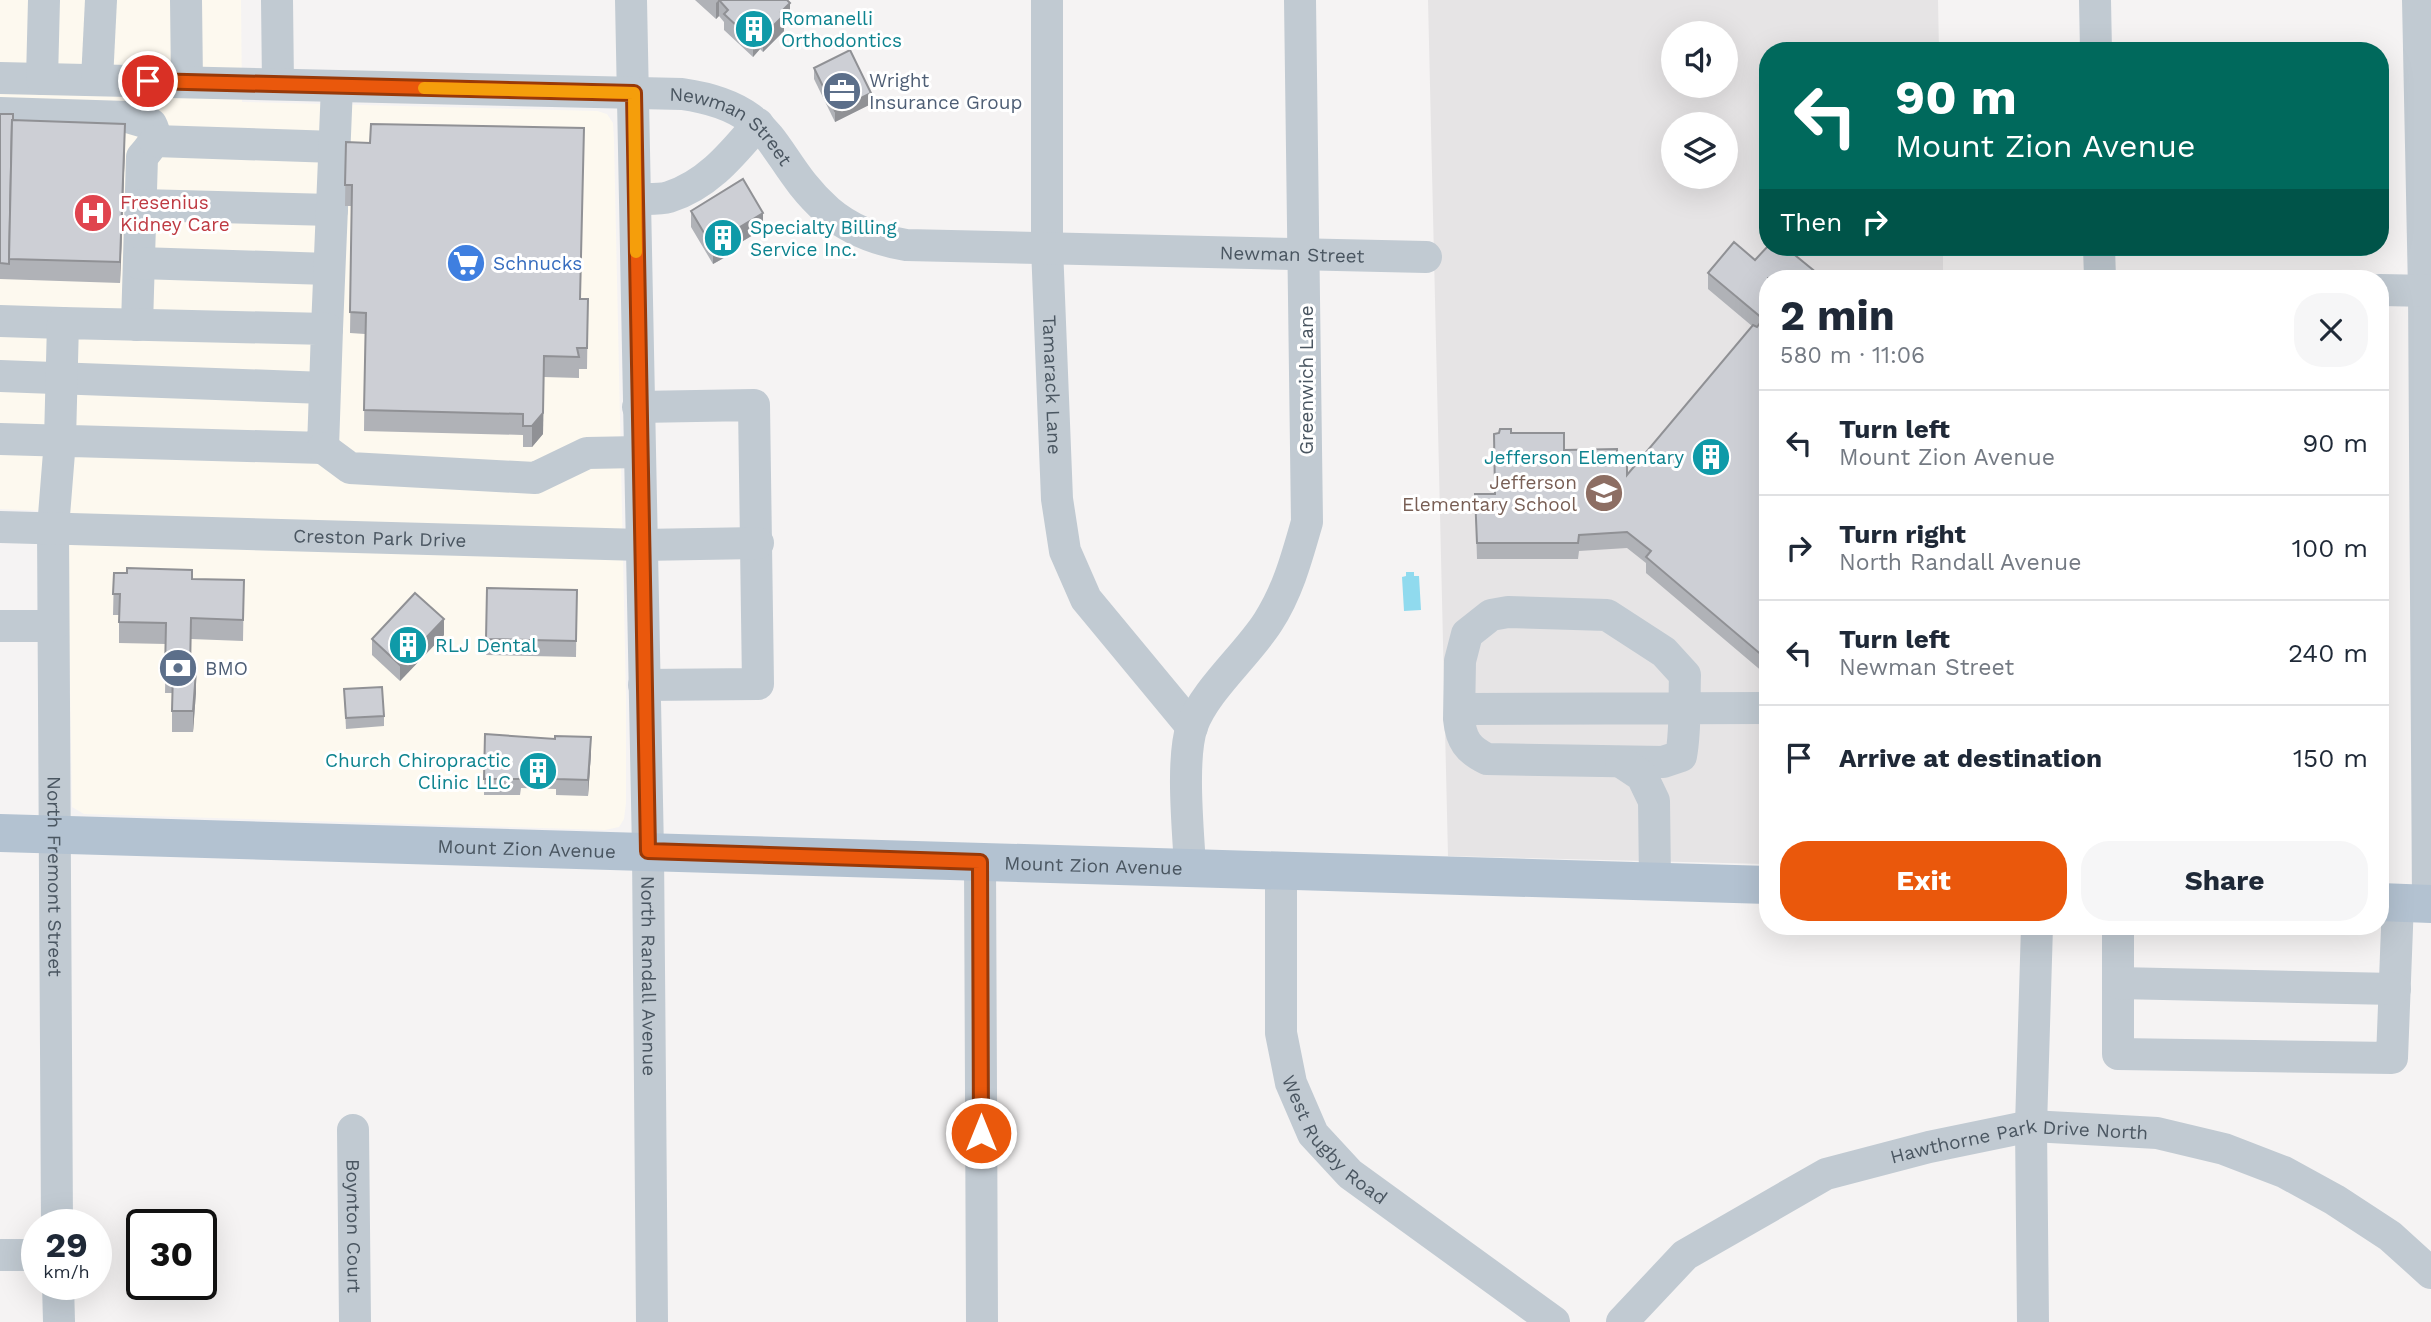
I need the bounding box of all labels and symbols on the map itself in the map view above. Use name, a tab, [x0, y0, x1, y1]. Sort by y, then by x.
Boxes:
place label: Romanelli Orthodontics	[781, 7, 902, 52]
building icon: Romanelli Orthodontics	[733, 8, 775, 50]
pin	[118, 51, 178, 111]
place label: Wright Insurance Group	[869, 69, 1022, 114]
office icon: Wright Insurance Group	[821, 70, 863, 112]
street label: Newman Street	[669, 83, 797, 170]
place label: Fresenius Kidney Care	[120, 191, 230, 236]
hospital icon: Fresenius Kidney Care	[72, 192, 114, 234]
place label: Specialty Billing Service Inc.	[750, 216, 898, 261]
building icon: Specialty Billing Service Inc.	[702, 217, 744, 259]
street label: Newman Street	[1219, 241, 1365, 268]
supermarket icon: Schnucks	[445, 242, 487, 284]
place label: Schnucks	[493, 252, 582, 275]
street label: Greenwich Lane	[1295, 305, 1318, 455]
street label: Tamarack Lane	[1038, 315, 1066, 455]
building icon: Jefferson Elementary	[1690, 436, 1732, 478]
place label: Jefferson Elementary	[1484, 446, 1684, 469]
place label: Jefferson Elementary School	[1402, 471, 1577, 516]
school or university icon: Jefferson Elementary School	[1583, 472, 1625, 514]
street label: Creston Park Drive	[293, 524, 467, 552]
building icon: RLJ Dental	[387, 624, 429, 666]
place label: RLJ Dental	[435, 634, 537, 657]
bank icon: BMO	[157, 647, 199, 689]
place label: BMO	[205, 657, 248, 680]
place label: Church Chiropractic Clinic LLC	[325, 749, 511, 794]
building icon: Church Chiropractic Clinic LLC	[517, 750, 559, 792]
street label: North Fremont Street	[42, 776, 67, 977]
street label: Mount Zion Avenue	[437, 835, 616, 863]
street label: Mount Zion Avenue	[1004, 852, 1183, 880]
street label: North Randall Avenue	[636, 876, 661, 1076]
street label: West Rugby Road	[1277, 1072, 1392, 1209]
position arrow	[944, 1096, 1018, 1170]
street label: Hawthorne Park Drive North	[1888, 1114, 2149, 1169]
street label: Boynton Court	[341, 1159, 366, 1293]
speed limit sign: 30	[126, 1209, 217, 1300]

